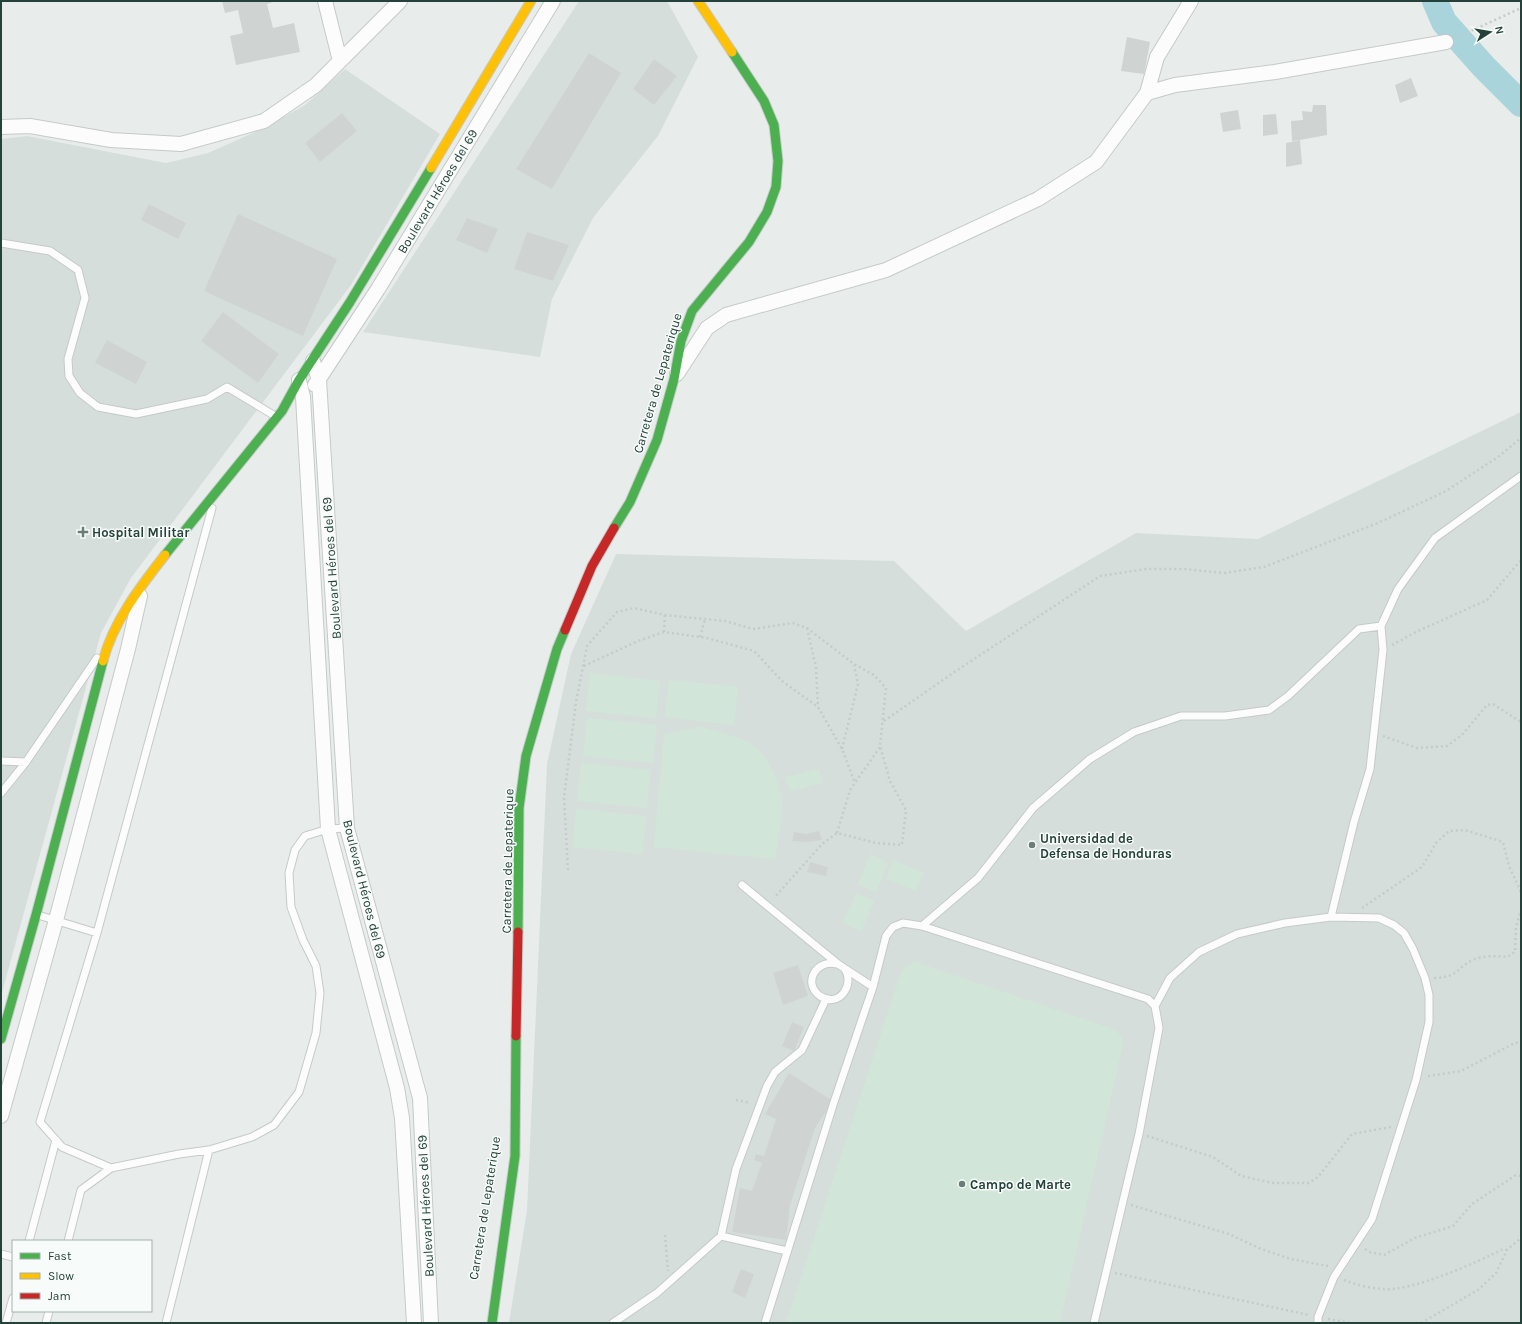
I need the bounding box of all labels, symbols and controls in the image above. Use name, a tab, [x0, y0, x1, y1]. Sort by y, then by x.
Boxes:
north arrow	[1470, 12, 1510, 52]
text: N	[1492, 25, 1506, 35]
street label: Boulevard Héroes del 69	[394, 126, 481, 256]
street label: Carretera de Lepaterique	[630, 311, 686, 455]
street label: Boulevard Héroes del 69	[319, 496, 344, 640]
place label: Hospital Militar	[92, 525, 190, 540]
marker: Hospital Militar	[77, 526, 89, 538]
street label: Carretera de Lepaterique	[499, 788, 517, 934]
street label: Boulevard Héroes del 69	[340, 818, 389, 960]
place label: Universidad de Defensa de Honduras	[1040, 831, 1172, 861]
marker: Universidad de Defensa de Honduras	[1027, 840, 1037, 850]
street label: Boulevard Héroes del 69	[414, 1134, 437, 1277]
street label: Carretera de Lepaterique	[466, 1135, 504, 1281]
place label: Campo de Marte	[970, 1177, 1071, 1192]
marker: Campo de Marte	[957, 1179, 967, 1189]
legend	[12, 1240, 152, 1312]
text: Fast	[48, 1249, 72, 1263]
text: Slow	[48, 1269, 74, 1283]
text: Jam	[48, 1289, 71, 1303]

